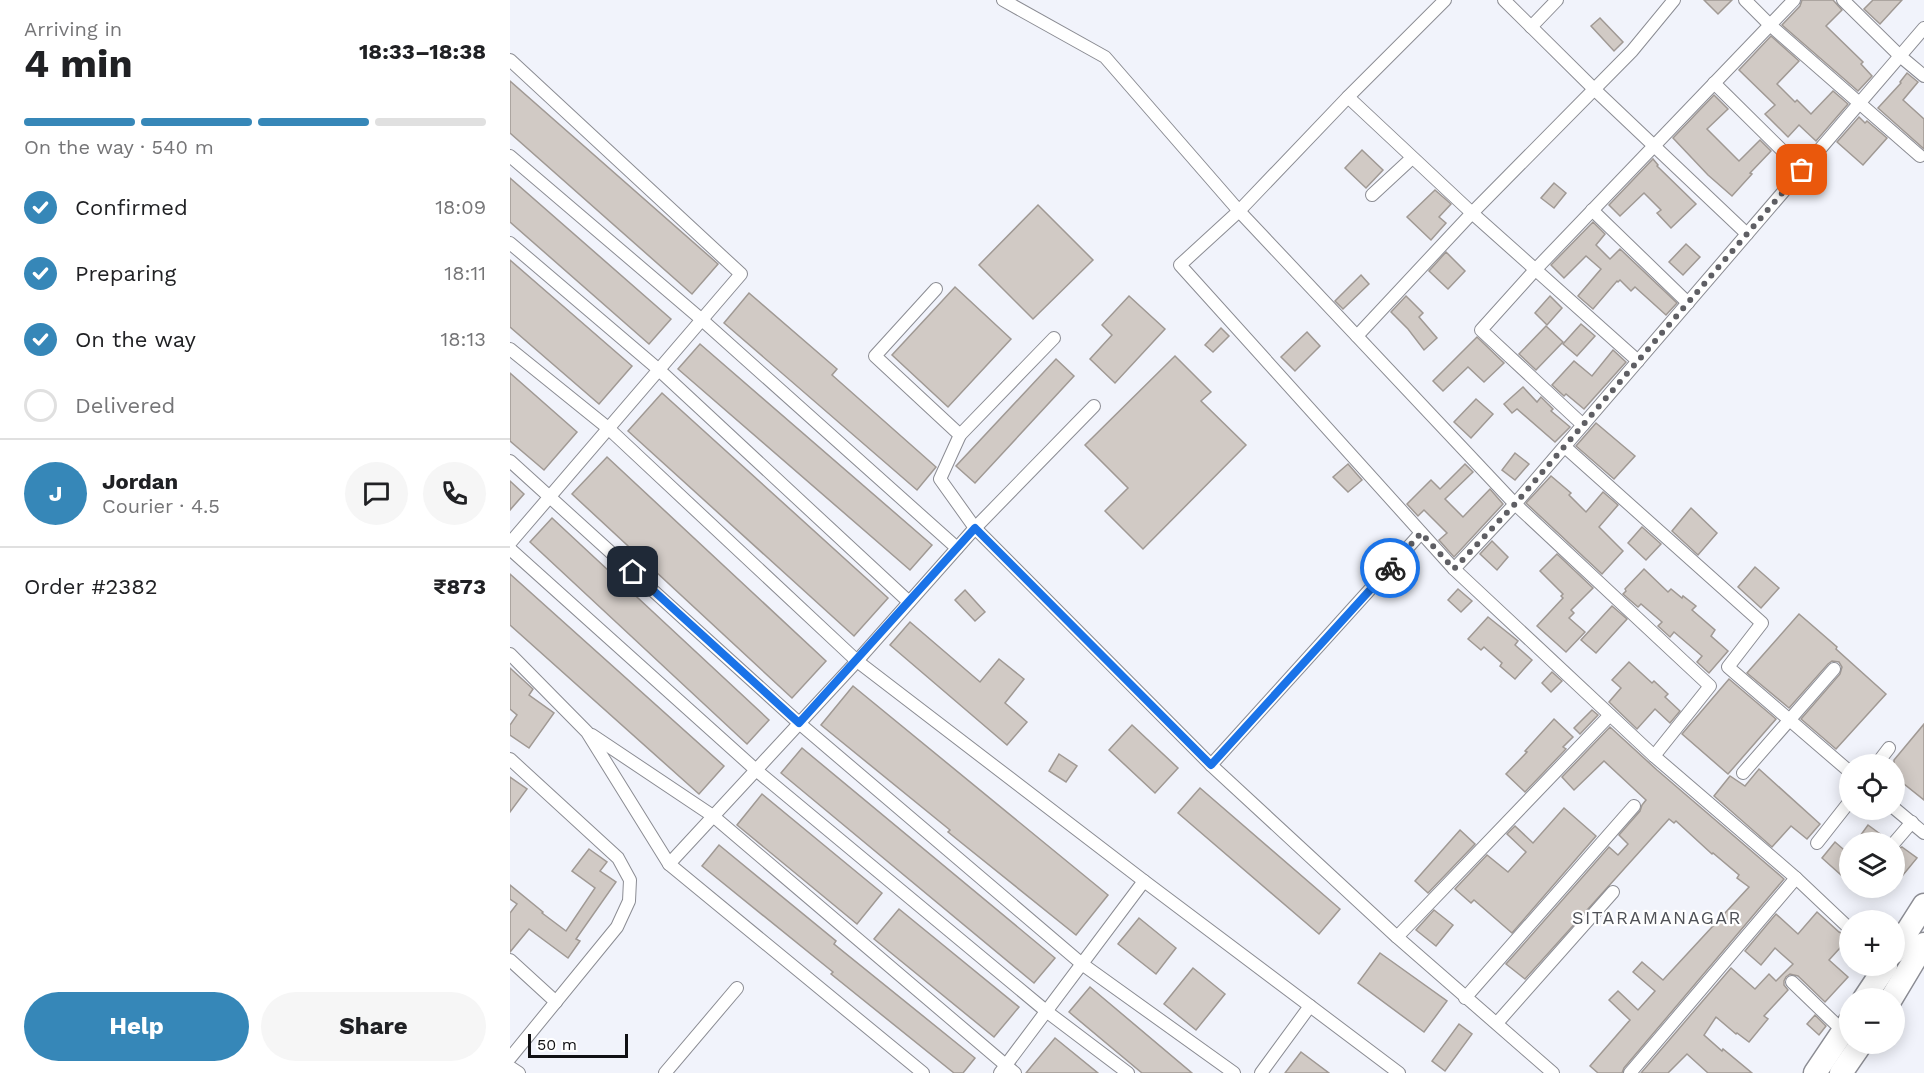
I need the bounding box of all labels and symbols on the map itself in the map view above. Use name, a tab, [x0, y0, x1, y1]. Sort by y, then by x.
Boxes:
pin	[1776, 144, 1827, 195]
courier	[1360, 538, 1420, 598]
pin	[607, 546, 658, 597]
district label: SITARAMANAGAR	[1572, 907, 1742, 928]
scale bar	[528, 1031, 628, 1058]

